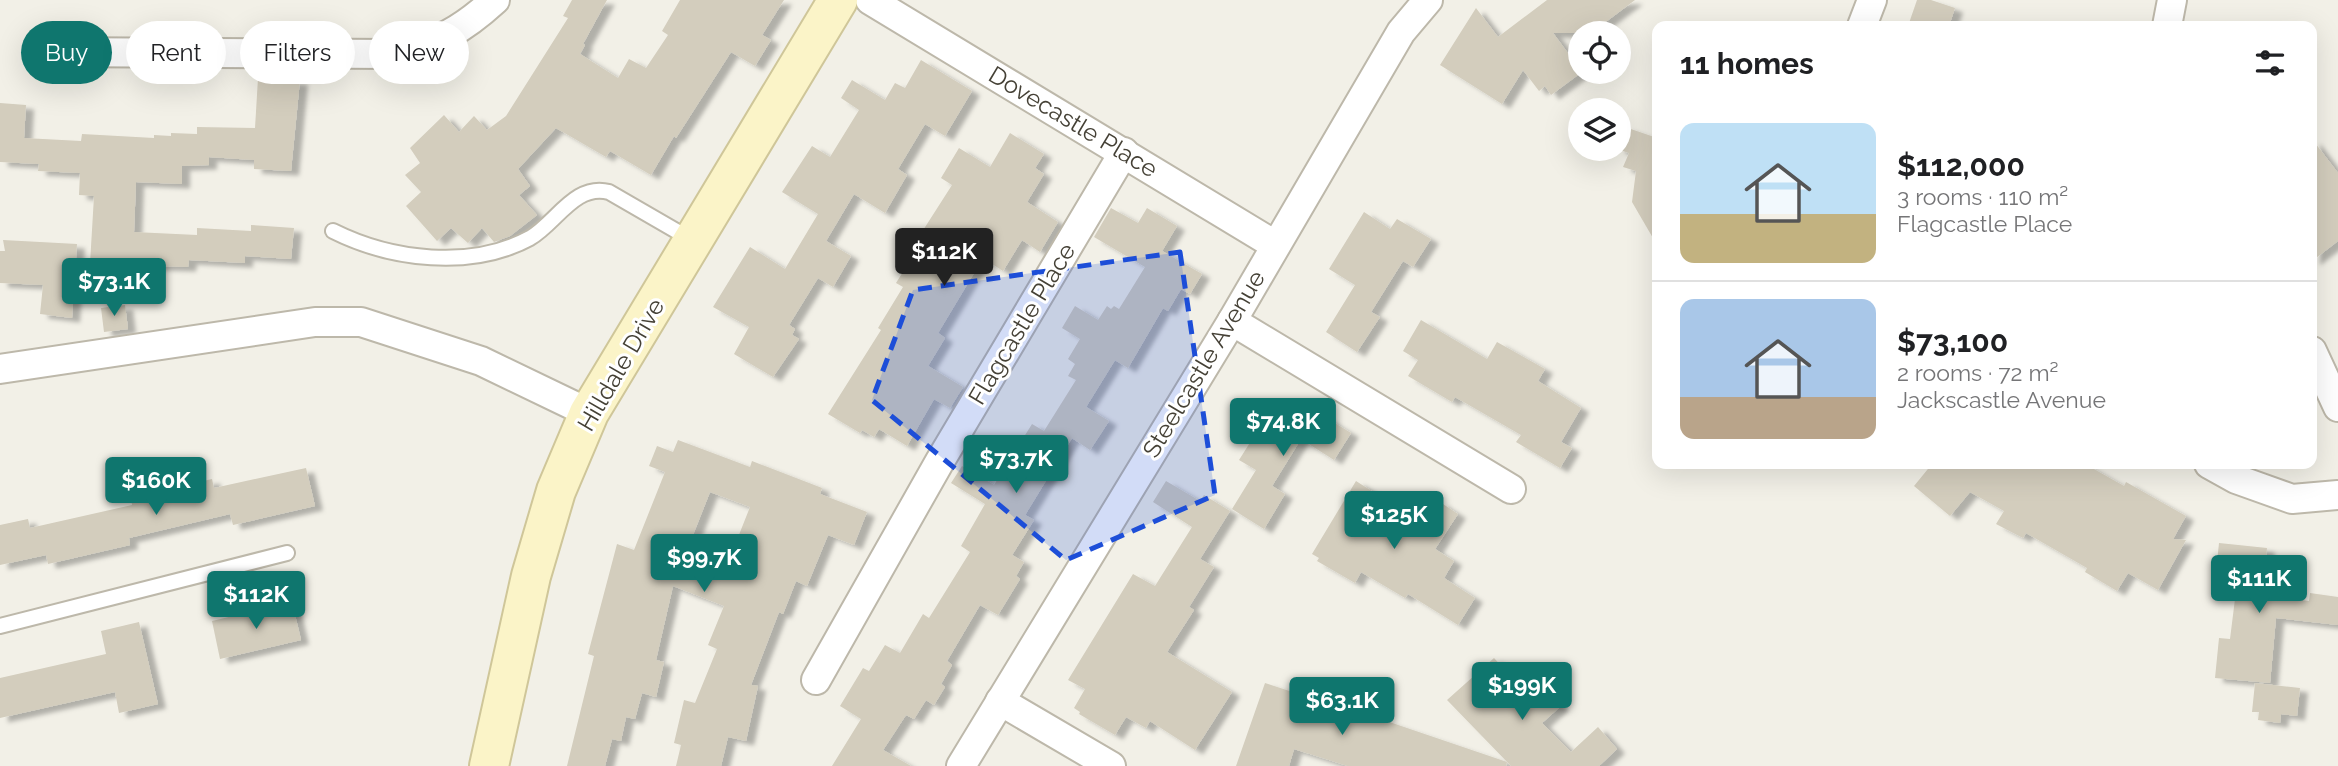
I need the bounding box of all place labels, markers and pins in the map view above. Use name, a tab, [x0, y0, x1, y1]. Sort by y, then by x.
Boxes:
pin: $112K	[895, 229, 993, 288]
pin: $73.1K	[57, 258, 171, 318]
pin: $74.8K	[1226, 398, 1340, 458]
pin: $73.7K	[959, 435, 1073, 495]
pin: $160K	[107, 458, 205, 517]
pin: $125K	[1345, 491, 1443, 551]
pin: $99.7K	[647, 534, 761, 594]
pin: $111K	[2210, 556, 2308, 615]
pin: $112K	[207, 572, 305, 631]
pin: $199K	[1473, 662, 1571, 722]
pin: $63.1K	[1285, 678, 1399, 737]

